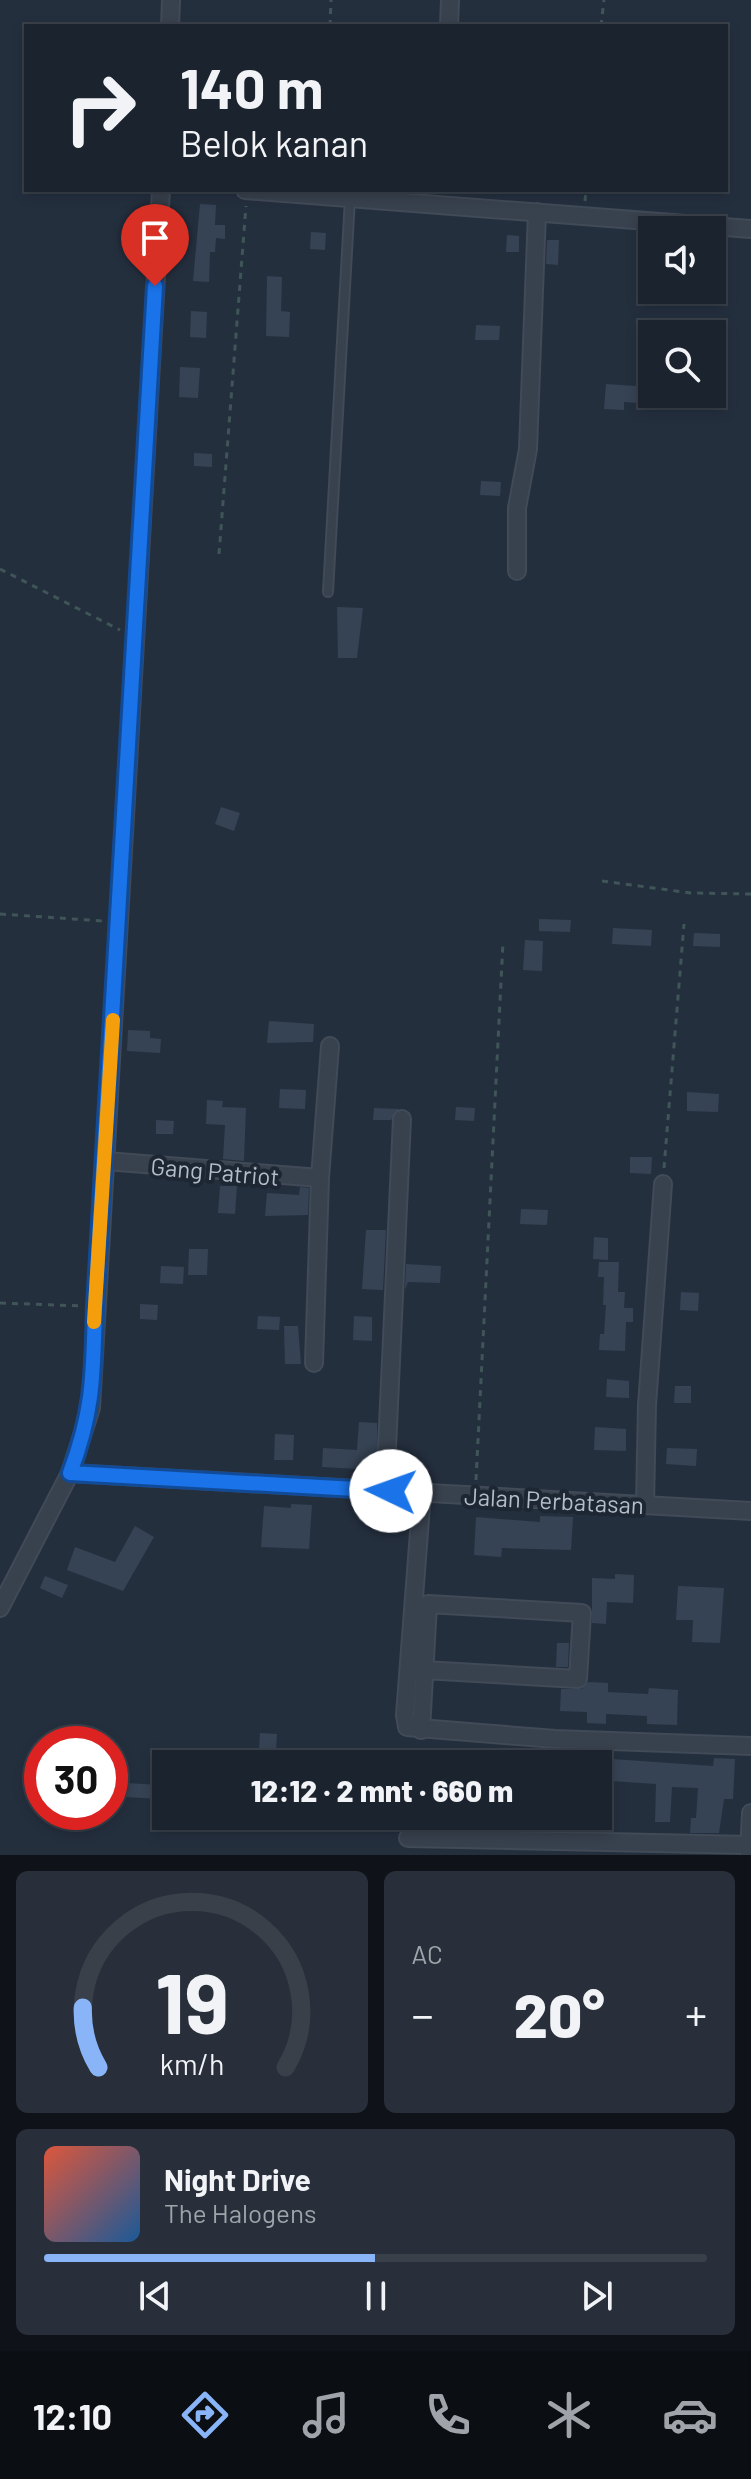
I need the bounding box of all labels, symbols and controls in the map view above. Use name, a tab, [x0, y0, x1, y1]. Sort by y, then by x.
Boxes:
text: 140 m	[180, 53, 324, 120]
icon: right	[48, 56, 152, 160]
text: Belok kanan	[180, 121, 368, 164]
pin	[121, 204, 189, 286]
icon: arrive	[133, 216, 177, 260]
map controls	[638, 216, 726, 408]
button: sound	[638, 216, 726, 304]
button: search	[638, 320, 726, 408]
street label: Gang Patriot	[150, 1151, 280, 1191]
position arrow	[349, 1449, 433, 1533]
street label: Jalan Perbatasan	[463, 1481, 645, 1519]
speed limit sign: 30	[24, 1726, 128, 1830]
text: 12:12 · 2 mnt · 660 m	[251, 1772, 513, 1808]
text: AC	[412, 1938, 443, 1969]
text: 19	[155, 1951, 229, 2051]
text: 20°	[514, 1978, 605, 2050]
text: −	[412, 1987, 434, 2040]
text: +	[685, 1987, 707, 2040]
text: km/h	[159, 2046, 224, 2081]
text: Night Drive	[164, 2161, 311, 2197]
text: The Halogens	[164, 2197, 316, 2228]
icon: previous	[133, 2274, 177, 2318]
icon: pause	[354, 2274, 398, 2318]
icon: next	[575, 2274, 619, 2318]
icon: directions	[177, 2387, 233, 2443]
icon: music	[298, 2387, 354, 2443]
icon: phone	[420, 2387, 476, 2443]
icon: climate	[541, 2387, 597, 2443]
icon: car	[662, 2387, 718, 2443]
text: 12:10	[33, 2394, 112, 2437]

